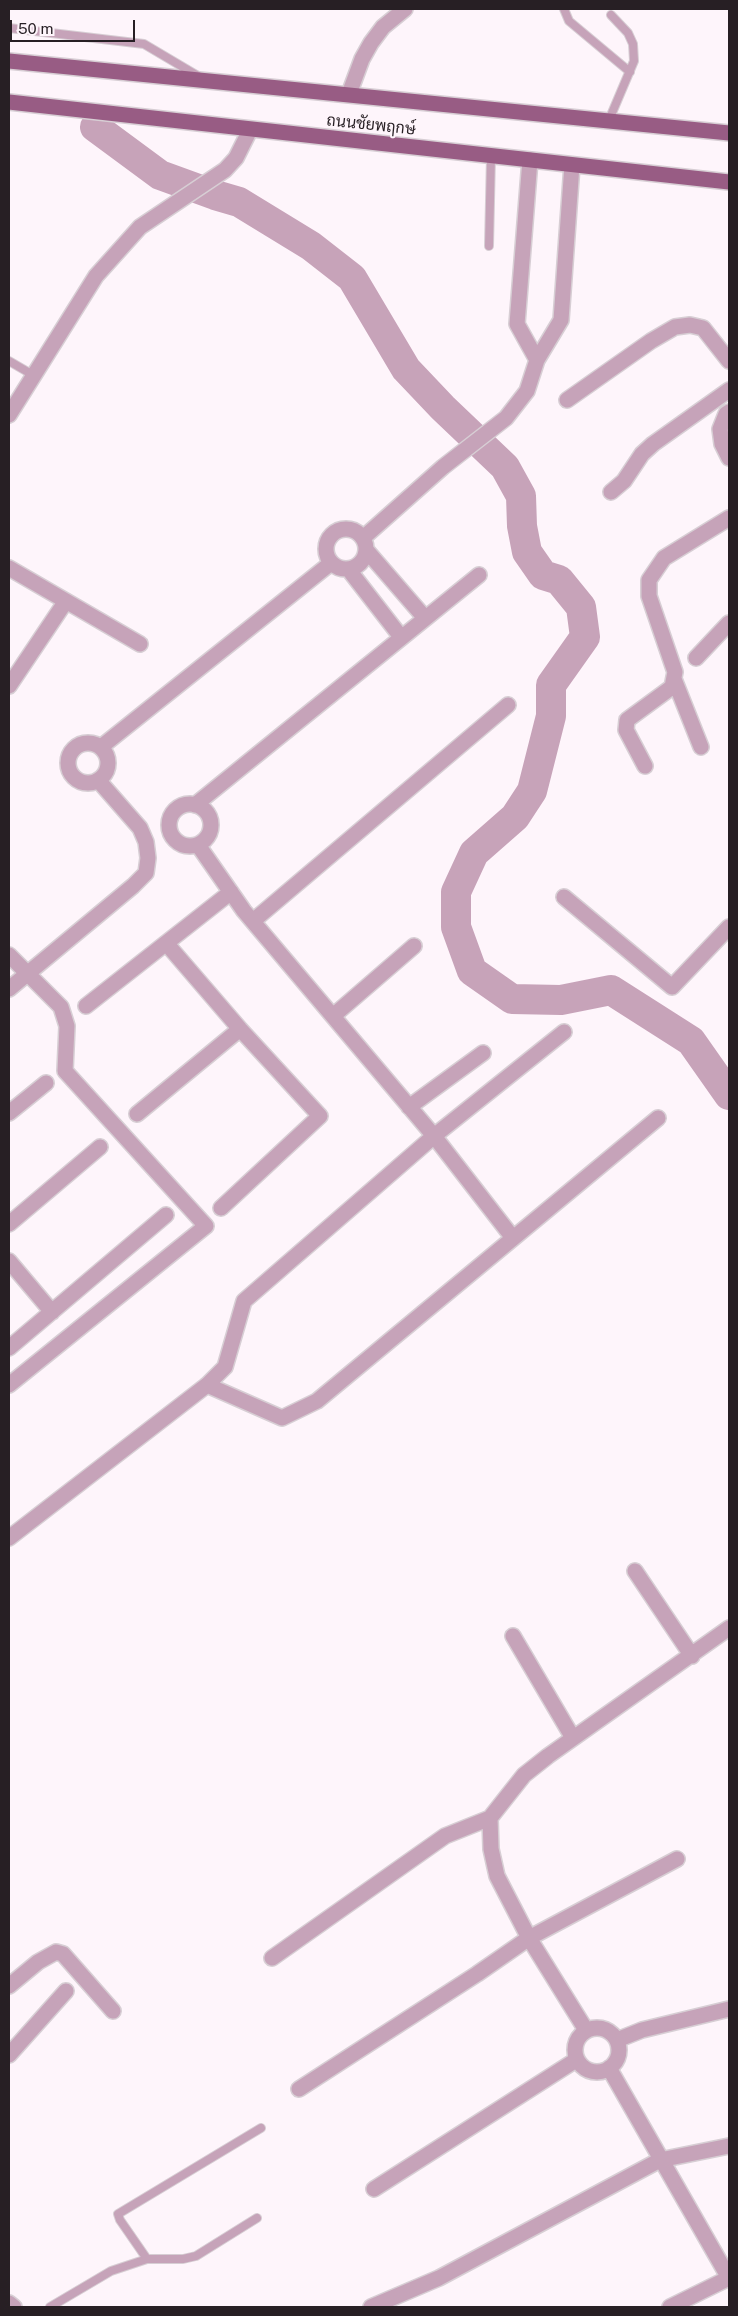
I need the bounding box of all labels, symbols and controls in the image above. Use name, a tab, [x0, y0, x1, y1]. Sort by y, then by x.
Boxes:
scale bar	[12, 10, 138, 42]
text: 50 m	[18, 20, 53, 37]
street label: ถนนชัยพฤกษ์	[326, 111, 416, 139]

